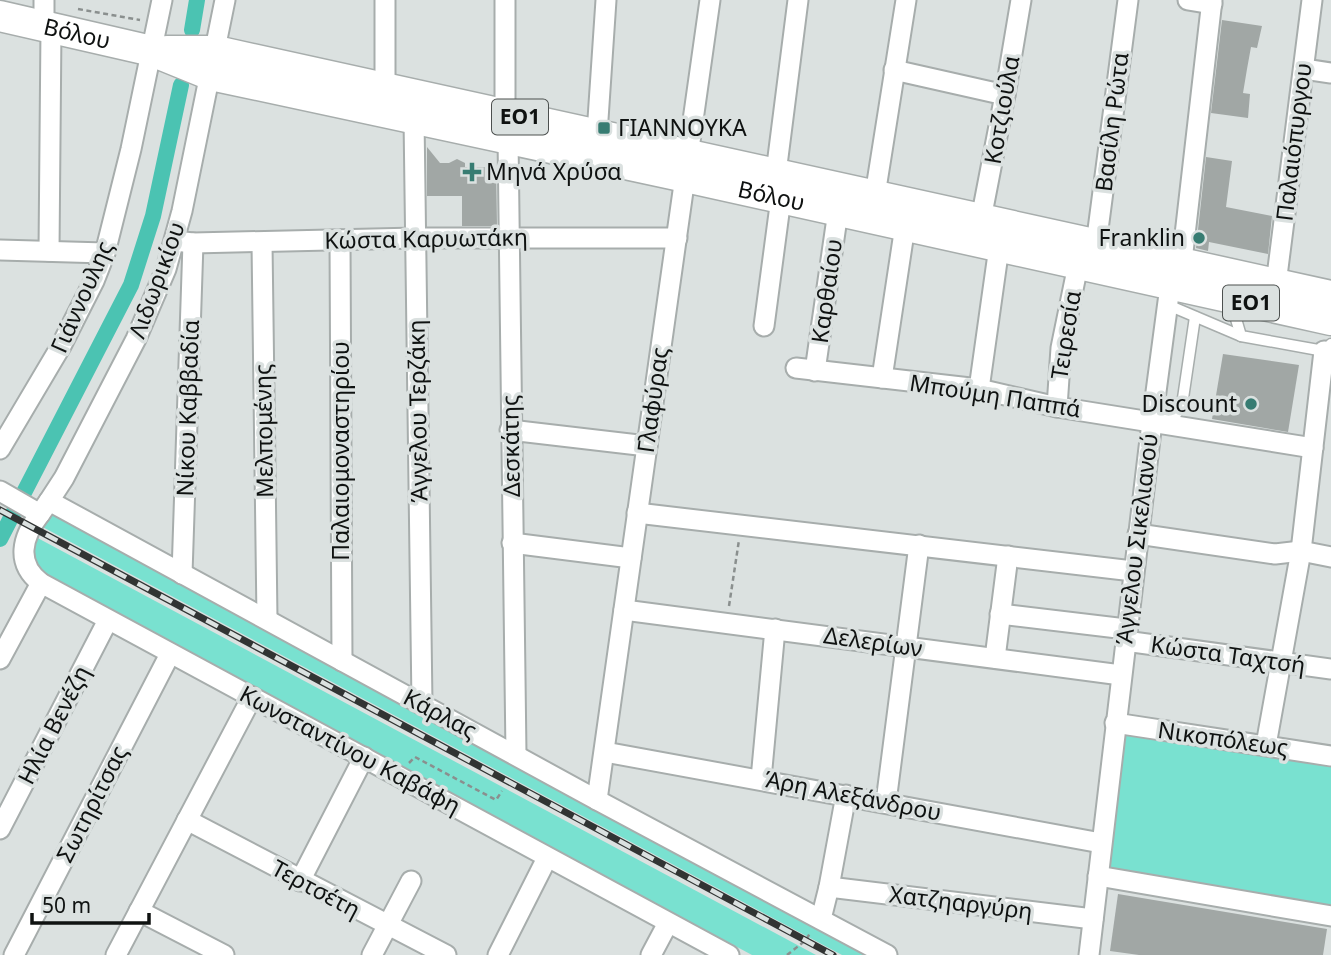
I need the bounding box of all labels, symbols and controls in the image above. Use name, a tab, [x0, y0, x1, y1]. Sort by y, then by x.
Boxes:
street label: Βόλου	[41, 10, 114, 56]
street label: Βασίλη Ρώτα	[1087, 50, 1135, 193]
street label: Κοτζιούλα	[976, 53, 1026, 167]
street label: Παλαιόπυργου	[1267, 61, 1319, 223]
road number: ΕΟ1	[492, 100, 548, 134]
place label: ΓΙΑΝΝΟΥΚΑ	[618, 111, 747, 143]
marker: ΓΙΑΝΝΟΥΚΑ	[596, 120, 612, 136]
place label: Μηνά Χρύσα	[486, 155, 622, 187]
marker: Μηνά Χρύσα	[464, 164, 480, 180]
street label: Βόλου	[735, 172, 808, 218]
street label: Λιδωρικίου	[120, 217, 192, 342]
street label: Κώστα Καρυωτάκη	[324, 220, 528, 256]
place label: Franklin	[1099, 221, 1185, 253]
marker: Franklin	[1191, 230, 1207, 246]
street label: Γιάννουλης	[42, 236, 120, 358]
street label: Καρθαίου	[803, 237, 849, 345]
road number: ΕΟ1	[1223, 286, 1279, 320]
street label: Τειρεσία	[1042, 288, 1088, 382]
street label: Νίκου Καββαδία	[168, 319, 206, 497]
street label: Άγγελου Τερζάκη	[399, 319, 435, 503]
street label: Παλαιομοναστηρίου	[324, 341, 356, 561]
street label: Γλαφύρας	[629, 345, 675, 455]
street label: Μελπομένης	[246, 364, 280, 498]
street label: Μπούμη Παππά	[907, 366, 1083, 424]
place label: Discount	[1142, 387, 1237, 419]
street label: Δεσκάτης	[493, 395, 527, 497]
marker: Discount	[1243, 396, 1259, 412]
street label: Άγγελου Σικελιανού	[1107, 431, 1165, 646]
street label: Δελερίων	[822, 618, 925, 664]
street label: Κώστα Ταχτσή	[1149, 627, 1307, 681]
street label: Ηλία Βενέζη	[9, 660, 97, 789]
street label: Κωνσταντίνου Καβάφη	[234, 677, 467, 821]
street label: Κάρλας	[398, 680, 483, 746]
street label: Νικοπόλεως	[1156, 713, 1290, 763]
street label: Σωτηρίτσας	[48, 740, 134, 868]
street label: Άρη Αλεξάνδρου	[762, 762, 944, 828]
street label: Τερτσέτη	[267, 851, 366, 925]
street label: Χατζηαργύρη	[888, 877, 1035, 927]
scale bar	[32, 881, 149, 925]
text: 50 m	[42, 891, 91, 919]

